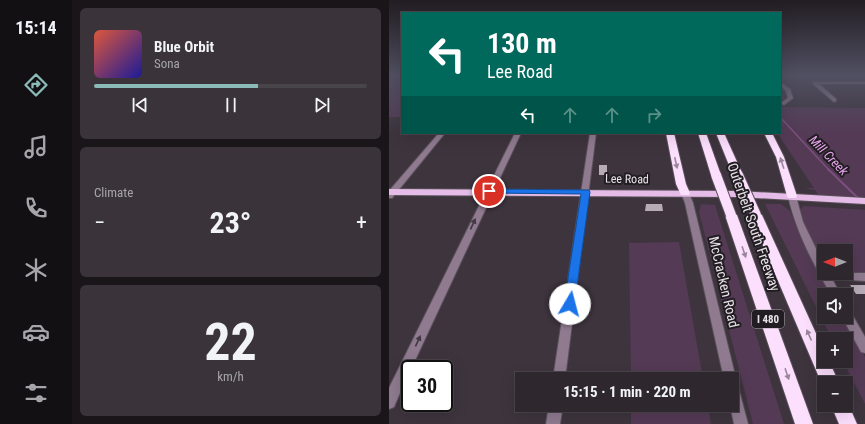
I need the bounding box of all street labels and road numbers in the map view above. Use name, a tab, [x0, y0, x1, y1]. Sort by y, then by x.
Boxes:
street label: Outerbelt South Freeway	[725, 161, 784, 293]
street label: Lee Road	[605, 172, 649, 186]
street label: McCracken Road	[706, 235, 742, 329]
road number: I 480	[752, 310, 784, 328]

